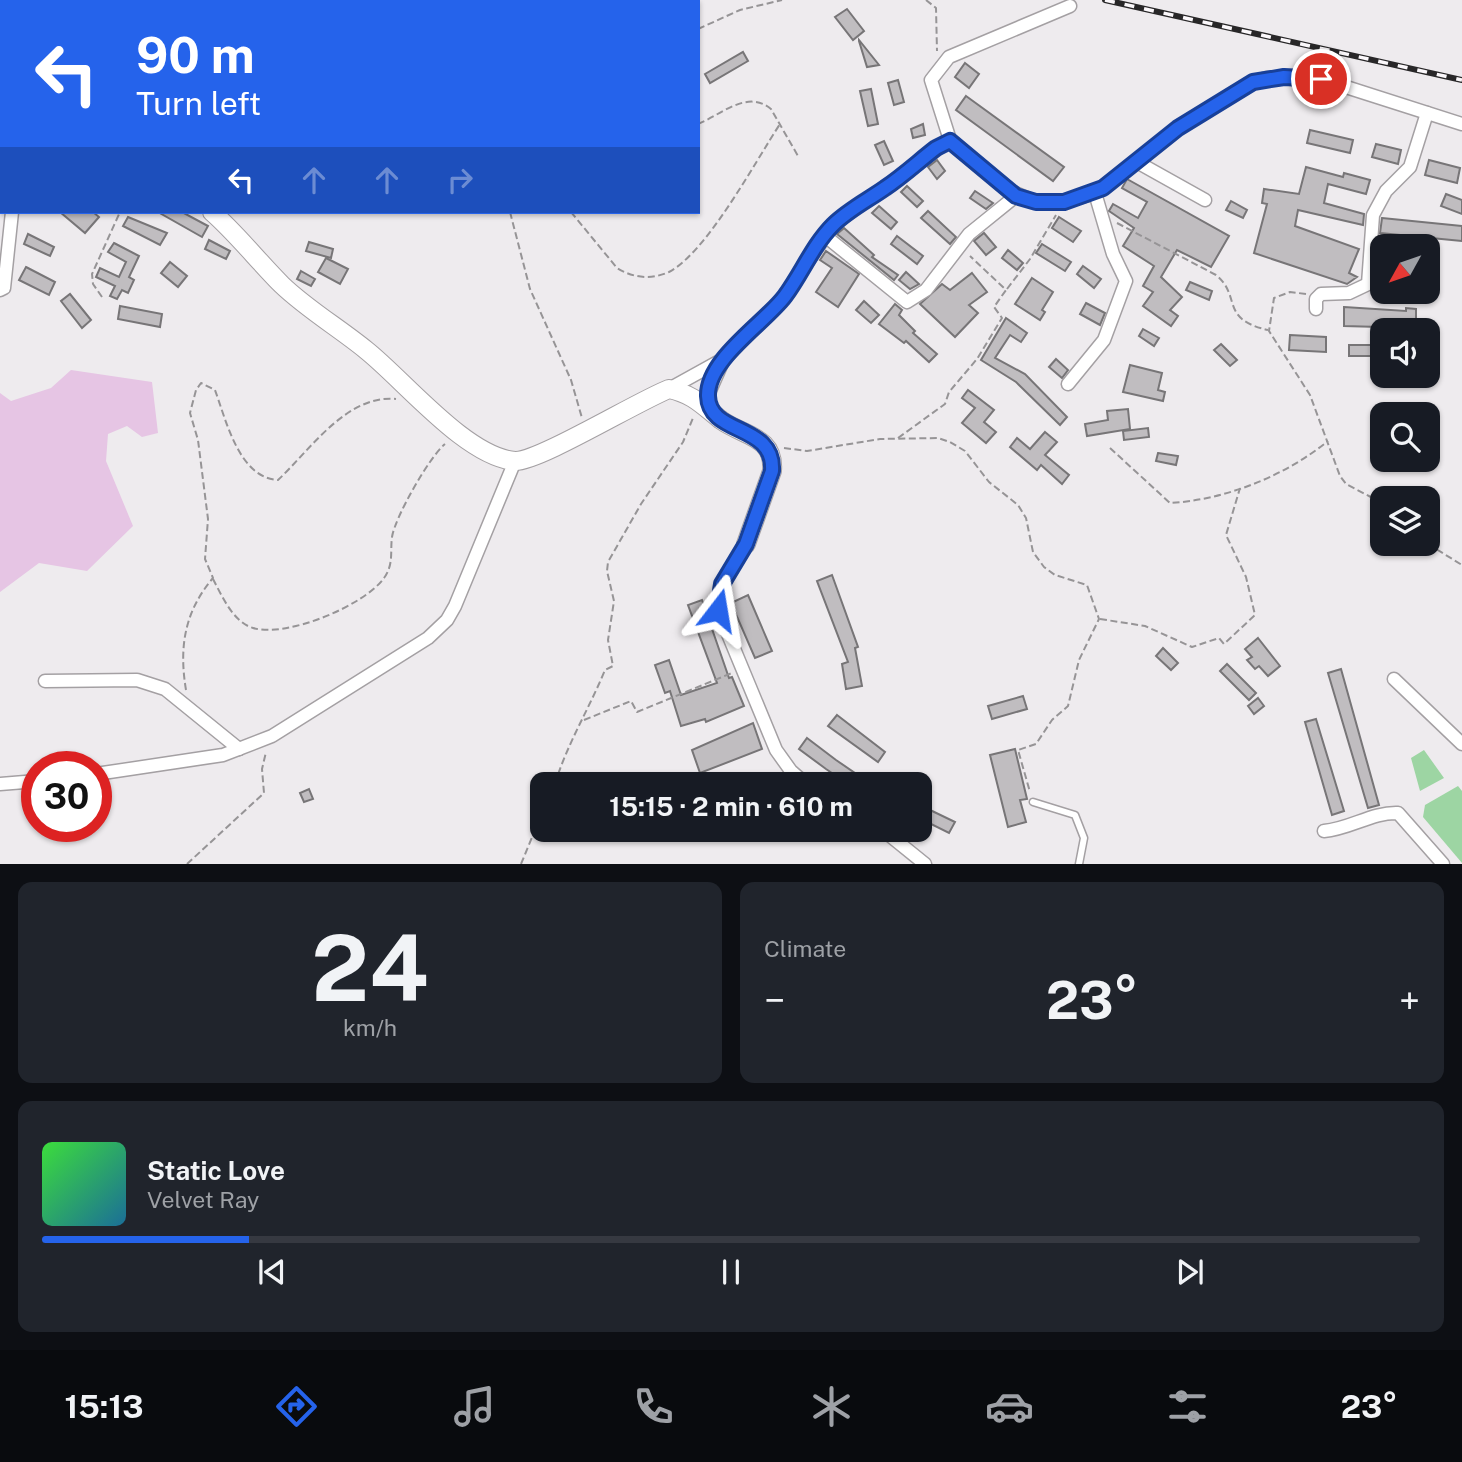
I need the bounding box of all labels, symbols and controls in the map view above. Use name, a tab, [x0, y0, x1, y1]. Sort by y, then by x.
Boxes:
text: 90 m	[136, 26, 255, 84]
icon: left	[21, 28, 112, 119]
pin	[1291, 49, 1351, 109]
icon: arrive	[1302, 60, 1340, 98]
text: Turn left	[136, 85, 261, 122]
icon: left	[222, 161, 260, 199]
icon: ahead	[295, 161, 333, 199]
icon: ahead	[368, 161, 406, 199]
icon: right	[441, 161, 479, 199]
north arrow	[1370, 234, 1440, 304]
map controls	[1370, 234, 1440, 556]
button: sound	[1370, 318, 1440, 388]
button: search	[1370, 402, 1440, 472]
button: layers	[1370, 486, 1440, 556]
position arrow	[681, 573, 755, 647]
speed limit sign: 30	[21, 751, 112, 842]
text: 15:15 · 2 min · 610 m	[609, 791, 853, 822]
text: 24	[311, 915, 429, 1021]
text: Climate	[764, 935, 846, 962]
text: 23°	[1046, 970, 1138, 1031]
text: −	[764, 978, 785, 1023]
text: +	[1399, 978, 1420, 1023]
text: km/h	[343, 1014, 397, 1041]
text: Static Love	[147, 1155, 285, 1186]
text: Velvet Ray	[147, 1186, 259, 1213]
icon: previous	[253, 1253, 291, 1291]
icon: pause	[712, 1253, 750, 1291]
icon: next	[1171, 1253, 1209, 1291]
icon: directions	[272, 1382, 321, 1431]
icon: music	[450, 1382, 499, 1431]
icon: phone	[629, 1382, 678, 1431]
icon: climate	[807, 1382, 856, 1431]
icon: car	[985, 1382, 1034, 1431]
icon: filters	[1163, 1382, 1212, 1431]
text: 15:13	[65, 1388, 143, 1425]
text: 23°	[1341, 1388, 1397, 1425]

